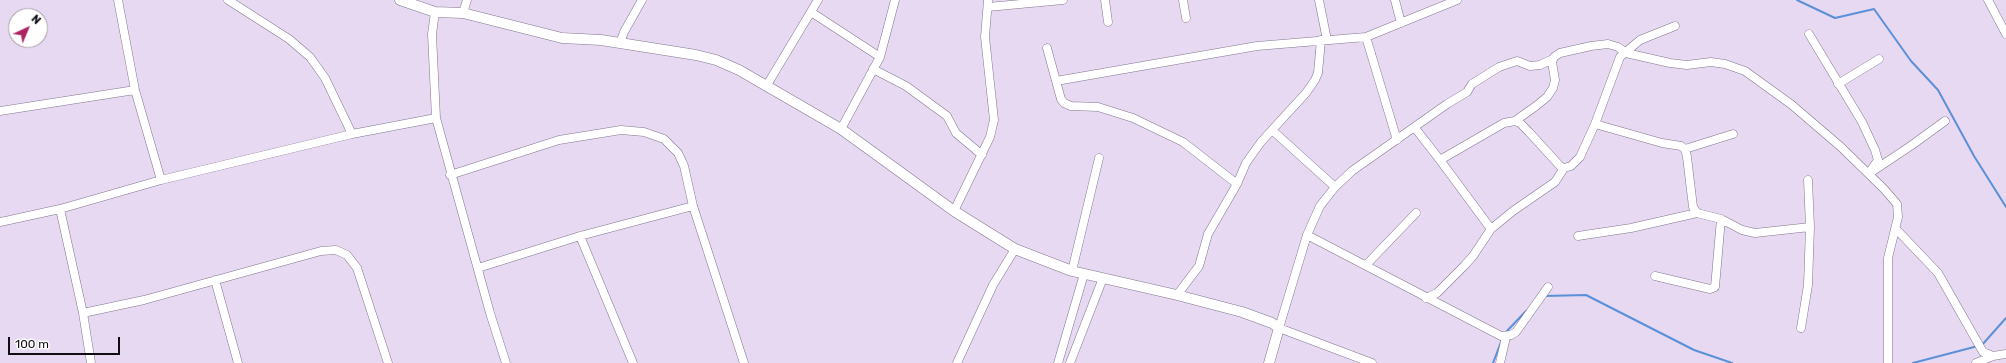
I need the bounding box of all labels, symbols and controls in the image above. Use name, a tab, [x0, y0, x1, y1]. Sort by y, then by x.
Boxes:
north arrow	[8, 8, 48, 48]
text: N	[29, 12, 43, 27]
scale bar	[10, 329, 122, 355]
text: 100 m	[15, 337, 49, 351]

